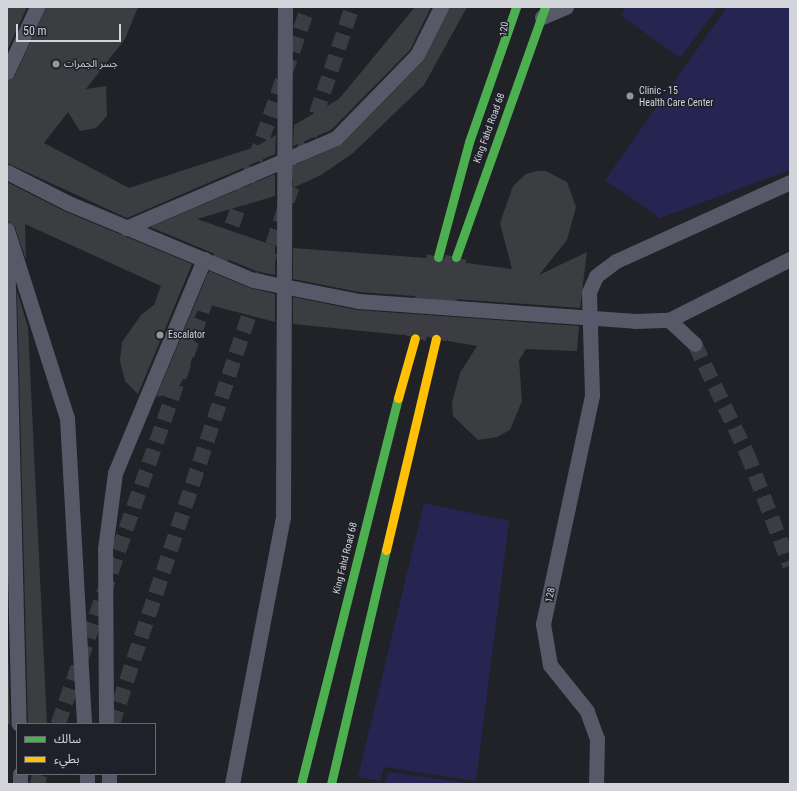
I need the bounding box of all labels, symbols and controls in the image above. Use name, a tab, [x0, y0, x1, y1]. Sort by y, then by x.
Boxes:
scale bar	[18, 16, 123, 42]
street label: 120	[497, 21, 511, 37]
text: 50 m	[23, 24, 47, 38]
place label: جسر الجمرات	[64, 58, 118, 70]
marker: جسر الجمرات	[51, 59, 61, 69]
place label: Clinic - 15 Health Care Center	[639, 84, 713, 108]
marker: Clinic - 15 Health Care Center	[624, 90, 636, 102]
street label: King Fahd Road 68	[471, 91, 507, 165]
place label: Escalator	[168, 329, 205, 341]
marker: Escalator	[155, 330, 165, 340]
street label: King Fahd Road 68	[330, 521, 360, 595]
street label: 128	[543, 587, 557, 603]
legend	[16, 723, 156, 775]
text: سالك	[54, 732, 81, 746]
text: بطيء	[54, 752, 80, 766]

